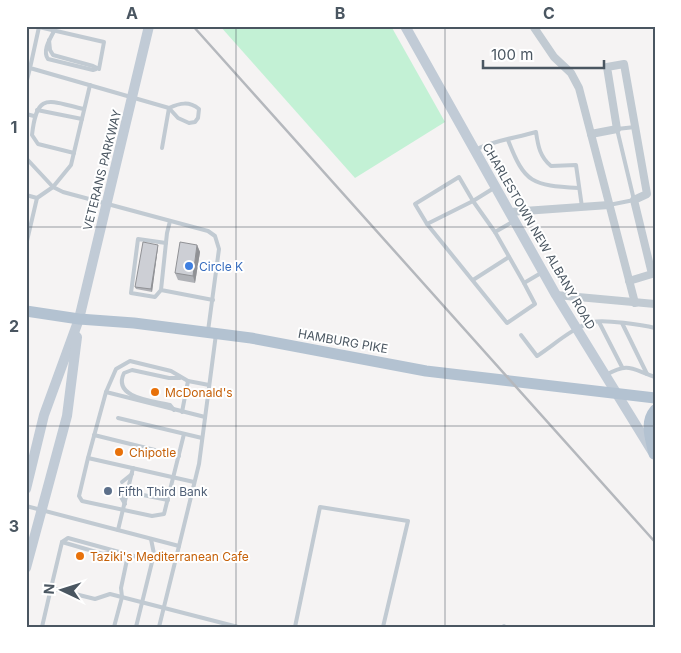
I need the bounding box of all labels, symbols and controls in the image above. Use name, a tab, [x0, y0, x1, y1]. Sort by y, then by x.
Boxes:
text: A	[126, 3, 138, 23]
text: B	[335, 3, 345, 23]
text: C	[543, 3, 555, 23]
scale bar	[483, 38, 605, 70]
text: 100 m	[491, 45, 533, 64]
street label: VETERANS PARKWAY	[80, 108, 124, 232]
text: 1	[11, 117, 17, 137]
street label: CHARLESTOWN NEW ALBANY ROAD	[479, 140, 599, 332]
place label: Circle K	[199, 259, 243, 274]
marker: Circle K	[183, 260, 195, 272]
text: 2	[9, 316, 19, 336]
street label: HAMBURG PIKE	[297, 326, 389, 356]
place label: McDonald's	[165, 385, 233, 400]
marker: McDonald's	[149, 386, 161, 398]
place label: Chipotle	[129, 445, 176, 460]
marker: Chipotle	[113, 446, 125, 458]
place label: Fifth Third Bank	[118, 484, 208, 499]
marker: Fifth Third Bank	[102, 485, 114, 497]
text: 3	[9, 516, 19, 536]
place label: Taziki's Mediterranean Cafe	[90, 549, 249, 564]
marker: Taziki's Mediterranean Cafe	[74, 550, 86, 562]
north arrow	[38, 566, 88, 616]
text: N	[40, 583, 57, 595]

